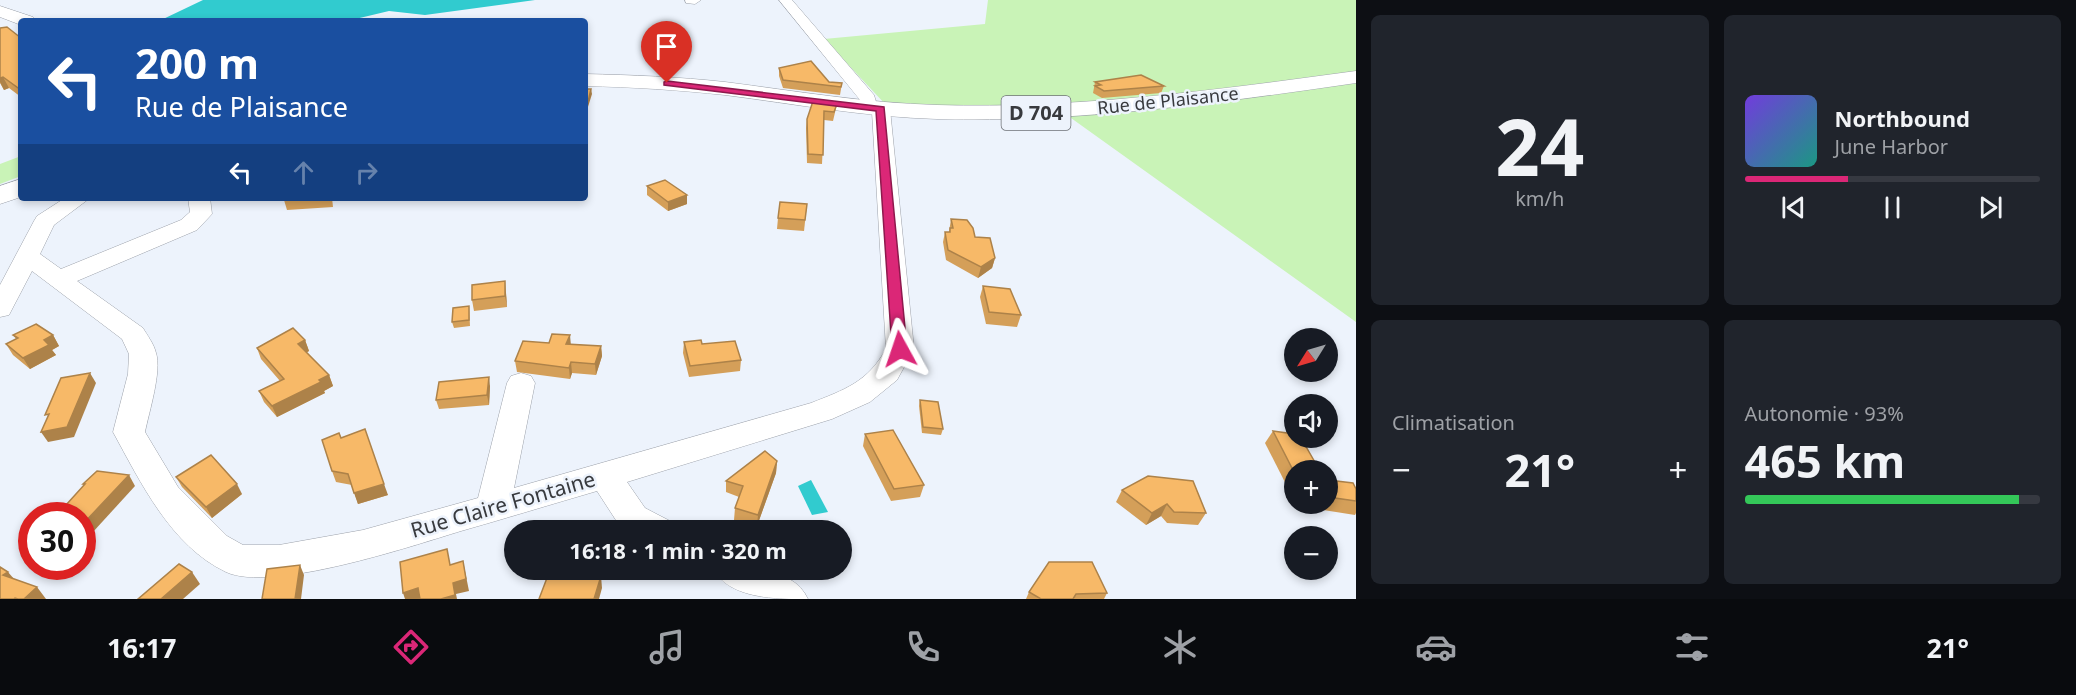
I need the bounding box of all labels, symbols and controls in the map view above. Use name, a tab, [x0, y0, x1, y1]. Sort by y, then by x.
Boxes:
pin	[641, 21, 692, 83]
icon: arrive	[650, 30, 683, 63]
text: 200 m	[135, 34, 259, 91]
icon: left	[36, 42, 114, 120]
street label: Rue de Plaisance	[1096, 81, 1240, 119]
text: Rue de Plaisance	[135, 88, 348, 125]
text: 24	[1495, 93, 1584, 199]
road number: D 704	[1002, 96, 1070, 130]
text: Northbound	[1835, 103, 1970, 133]
text: June Harbor	[1835, 133, 1948, 160]
icon: left	[224, 156, 257, 189]
icon: ahead	[287, 156, 320, 189]
icon: right	[350, 156, 383, 189]
text: km/h	[1515, 185, 1564, 212]
icon: previous	[1777, 191, 1810, 224]
icon: pause	[1876, 191, 1909, 224]
icon: next	[1974, 191, 2007, 224]
position arrow	[868, 317, 932, 381]
north arrow	[1284, 328, 1338, 382]
map controls	[1284, 328, 1338, 580]
button: sound	[1284, 394, 1338, 448]
text: Autonomie · 93%	[1745, 400, 1904, 427]
text: Climatisation	[1392, 409, 1515, 436]
text: 465 km	[1745, 430, 1905, 491]
text: 21°	[1504, 439, 1575, 500]
text: −	[1392, 447, 1411, 492]
text: +	[1669, 447, 1688, 492]
button: +	[1284, 460, 1338, 514]
street label: Rue Claire Fontaine	[407, 464, 598, 544]
speed limit sign: 30	[18, 502, 96, 580]
button: −	[1284, 526, 1338, 580]
text: 16:18 · 1 min · 320 m	[569, 535, 787, 565]
icon: directions	[390, 626, 432, 668]
icon: music	[646, 626, 688, 668]
icon: phone	[902, 626, 944, 668]
icon: climate	[1159, 626, 1201, 668]
icon: car	[1415, 626, 1457, 668]
icon: filters	[1671, 626, 1713, 668]
text: 16:17	[107, 629, 176, 666]
text: 21°	[1927, 629, 1969, 666]

